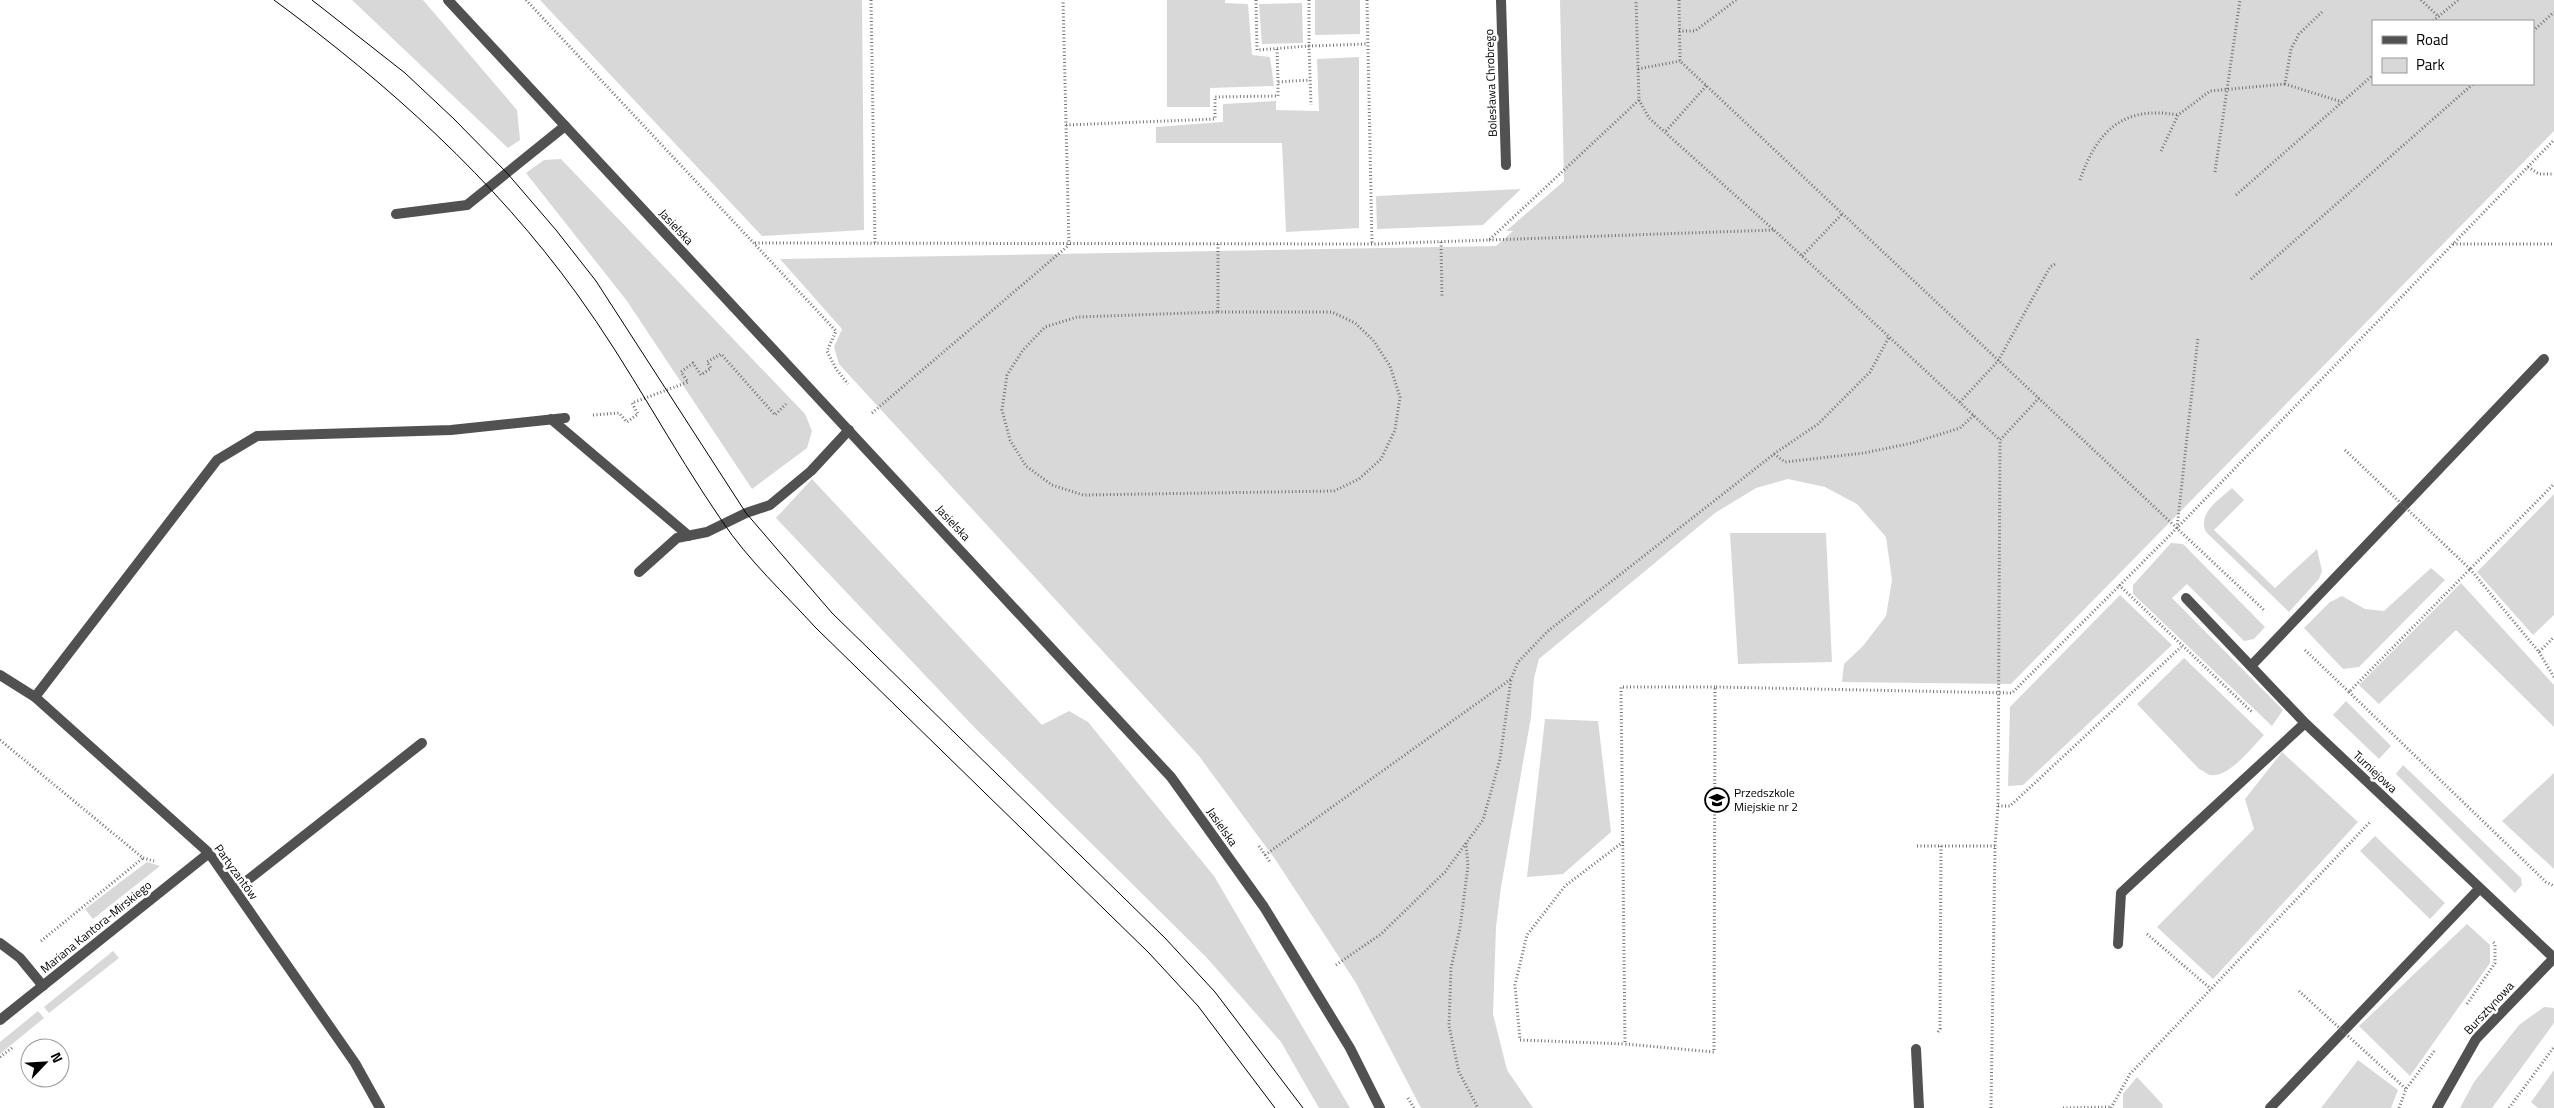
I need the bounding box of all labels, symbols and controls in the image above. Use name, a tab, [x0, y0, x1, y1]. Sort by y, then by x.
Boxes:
legend	[2372, 20, 2534, 85]
text: Road	[2416, 28, 2448, 51]
street label: Bolesława Chrobrego	[1479, 29, 1502, 137]
text: Park	[2416, 53, 2445, 76]
street label: Jasielska	[654, 204, 698, 249]
street label: Jasielska	[931, 500, 975, 545]
street label: Turniejowa	[2349, 746, 2402, 797]
place label: Przedszkole Miejskie nr 2	[1734, 783, 1798, 816]
school or university icon: Przedszkole Miejskie nr 2	[1704, 787, 1730, 813]
street label: Jasielska	[1202, 803, 1243, 850]
street label: Partyzantów	[210, 840, 263, 903]
street label: Mariana Kantora-Mirskiego	[36, 876, 156, 978]
street label: Bursztynowa	[2459, 977, 2518, 1039]
north arrow	[20, 1038, 70, 1088]
text: N	[46, 1048, 69, 1066]

